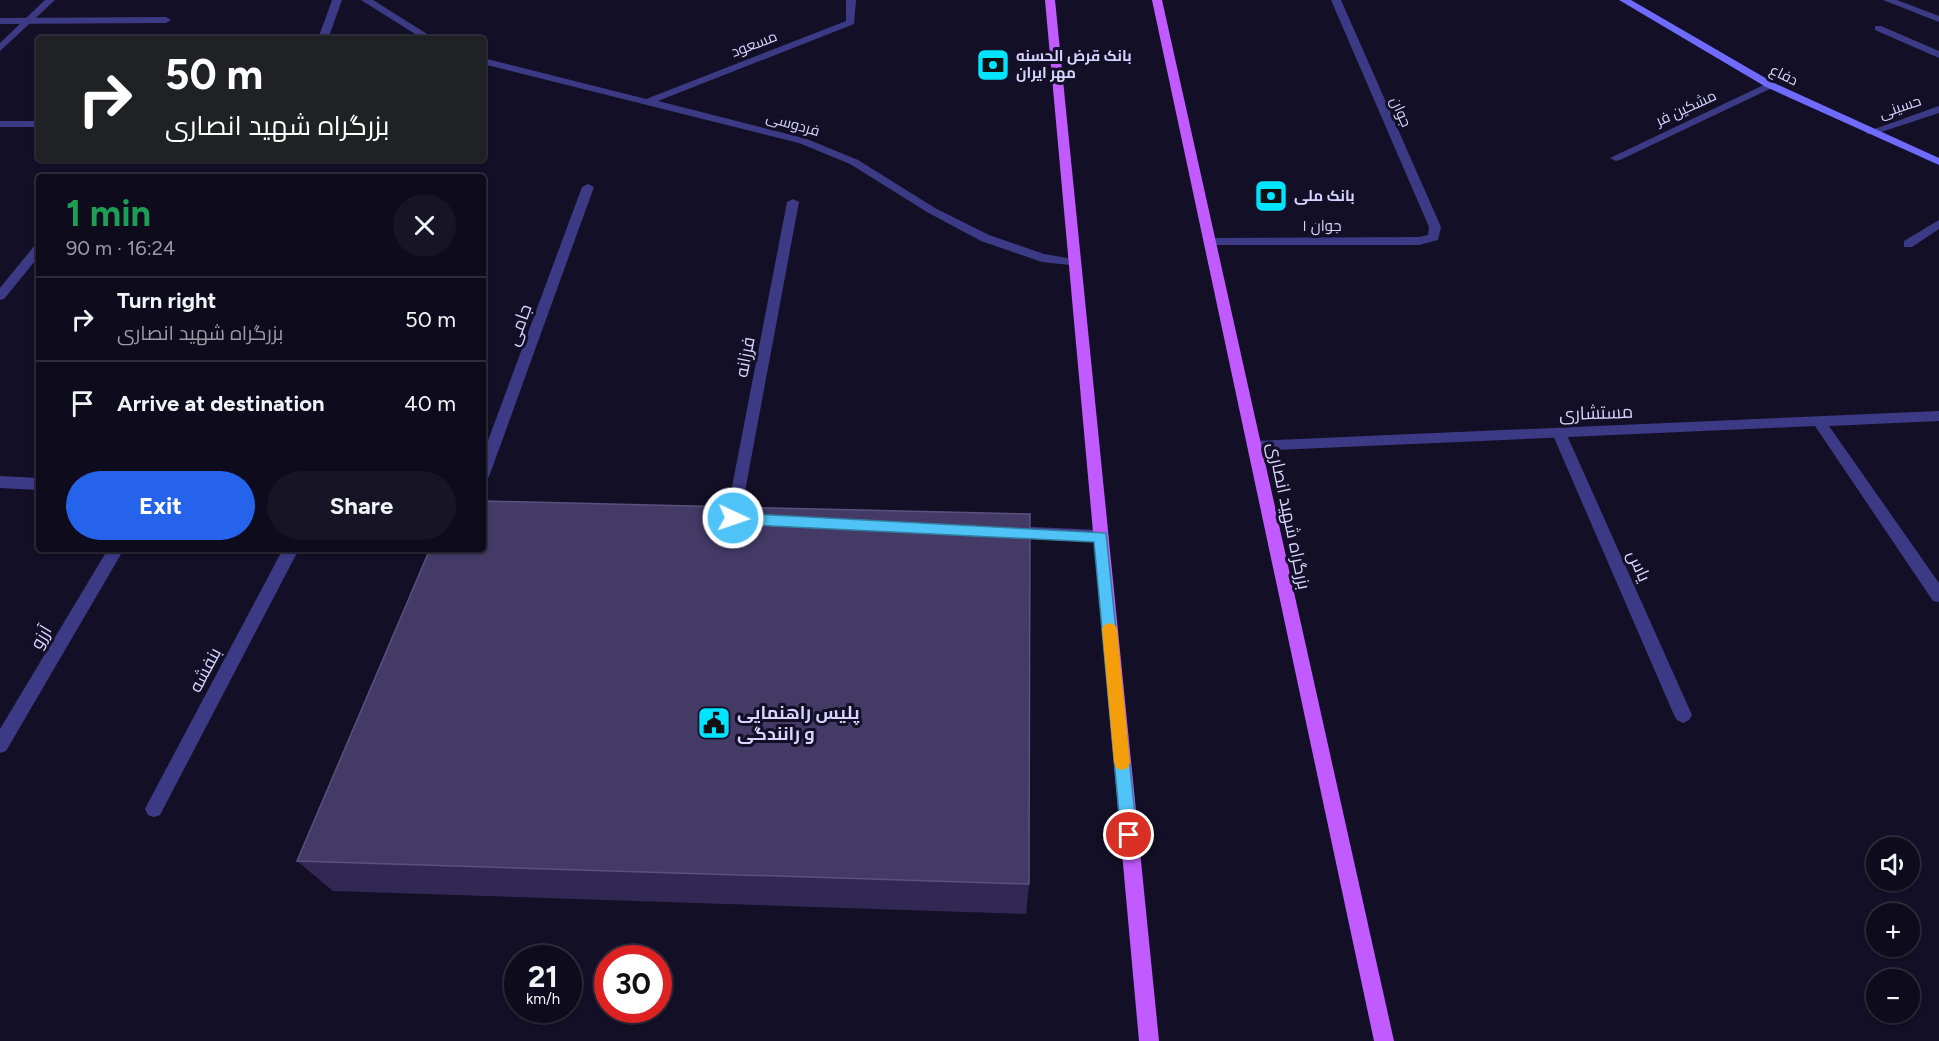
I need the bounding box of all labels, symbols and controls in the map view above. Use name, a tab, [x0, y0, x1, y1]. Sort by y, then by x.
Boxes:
street label: مسعود	[728, 27, 780, 61]
bank icon: بانک قرض الحسنه مهر ایران	[975, 47, 1011, 83]
place label: بانک قرض الحسنه مهر ایران	[1016, 47, 1132, 82]
text: 50 m	[165, 49, 263, 100]
icon: right	[66, 60, 144, 138]
street label: دفاع	[1766, 61, 1801, 91]
street label: مشکین فر	[1652, 86, 1720, 131]
street label: حسینی	[1877, 91, 1924, 124]
street label: جوان	[1386, 94, 1416, 130]
street label: فردوسی	[764, 108, 822, 141]
text: بزرگراه شهید انصاری	[165, 109, 389, 142]
bank icon: بانک ملی	[1253, 178, 1289, 214]
place label: بانک ملی	[1294, 187, 1355, 205]
text: 1 min	[66, 192, 151, 235]
button: close	[393, 194, 456, 257]
street label: جوان ۱	[1302, 217, 1342, 236]
text: 90 m · 16:24	[66, 236, 175, 260]
text: Turn right	[117, 287, 216, 314]
street label: جامی	[501, 301, 537, 349]
icon: right	[66, 303, 99, 336]
text: 50 m	[405, 306, 456, 333]
text: بزرگراه شهید انصاری	[117, 321, 283, 345]
street label: فرزانه	[730, 335, 760, 379]
icon: arrive	[66, 387, 99, 420]
text: Arrive at destination	[117, 390, 325, 417]
text: 40 m	[404, 390, 456, 417]
street label: مستشاری	[1559, 401, 1633, 425]
street label: بزرگراه شهید انصاری	[1263, 441, 1315, 591]
button: Exit	[66, 471, 255, 540]
button: Share	[267, 471, 456, 540]
position arrow	[701, 486, 765, 550]
street label: یاس	[1622, 547, 1656, 585]
street label: آرزو	[25, 621, 57, 653]
street label: بنفشه	[184, 644, 226, 696]
place label: پلیس راهنمایی و رانندگی	[737, 702, 860, 745]
public building icon: پلیس راهنمایی و رانندگی	[696, 705, 732, 741]
pin	[1103, 809, 1154, 860]
icon: arrive	[1112, 818, 1145, 851]
map controls	[1866, 837, 1920, 1023]
button: sound	[1866, 837, 1920, 891]
button: +	[1866, 903, 1920, 957]
speed limit sign: 30	[594, 945, 672, 1023]
text: 21	[528, 958, 558, 995]
button: −	[1866, 969, 1920, 1023]
text: km/h	[526, 990, 560, 1008]

